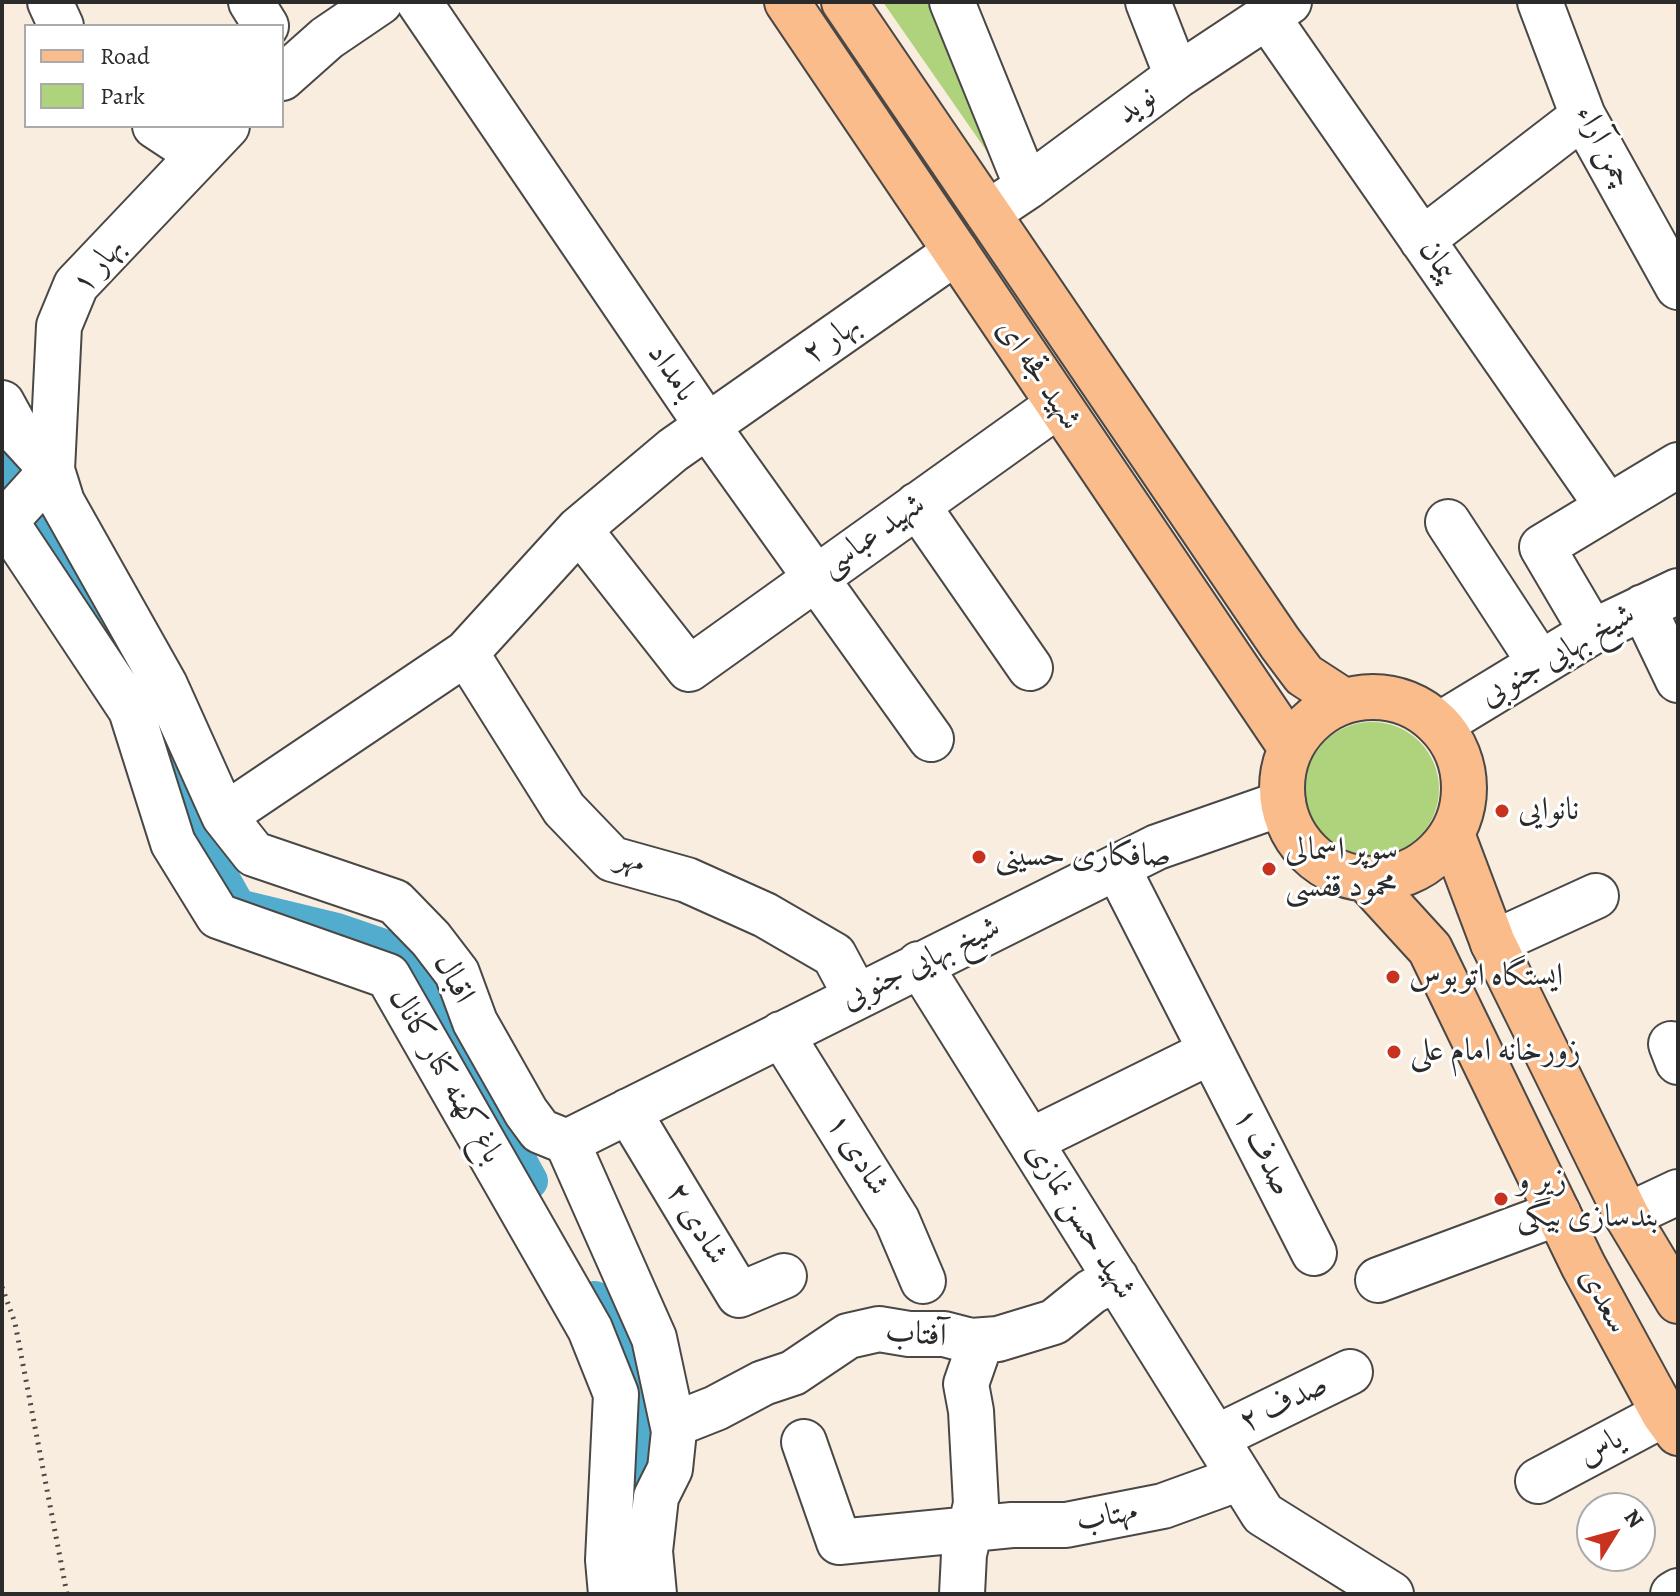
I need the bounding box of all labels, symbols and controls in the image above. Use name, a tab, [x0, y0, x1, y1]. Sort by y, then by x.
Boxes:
legend	[24, 24, 284, 128]
text: Road	[100, 40, 150, 72]
street label: نوید	[1109, 78, 1165, 134]
text: Park	[100, 80, 145, 112]
street label: چمن آراء	[1566, 99, 1640, 195]
street label: بهار ۱	[65, 230, 133, 302]
street label: پیمان	[1409, 233, 1465, 289]
street label: بهار ۲	[796, 306, 868, 374]
street label: شهید قجه ای	[987, 312, 1089, 438]
street label: بامداد	[638, 336, 704, 410]
street label: شهید عباسی	[813, 486, 933, 586]
street label: شیخ بهایی جنوبی	[1474, 596, 1642, 716]
place label: نانوایی	[1518, 792, 1579, 830]
marker: نانوایی	[1493, 802, 1511, 820]
place label: سوپر اسمالی محمود قفسی	[1285, 832, 1398, 907]
street label: مهر	[611, 838, 651, 884]
place label: صافکاری حسینی	[995, 838, 1171, 876]
marker: صافکاری حسینی	[970, 848, 988, 866]
marker: سوپر اسمالی محمود قفسی	[1260, 860, 1278, 878]
street label: شیخ بهایی جنوبی	[835, 909, 1007, 1019]
street label: اقبال	[424, 948, 482, 1010]
place label: ایستگاه اتوبوس	[1409, 958, 1563, 996]
marker: ایستگاه اتوبوس	[1384, 968, 1402, 986]
street label: باغ کهنه کنار کانال	[379, 981, 511, 1171]
place label: زورخانه امام علی	[1410, 1033, 1581, 1071]
marker: زورخانه امام علی	[1385, 1043, 1403, 1061]
street label: صدف ۱	[1224, 1101, 1300, 1203]
street label: شادی ۱	[817, 1107, 897, 1203]
street label: شهید حسن نمازی	[1016, 1135, 1144, 1307]
place label: زیر و بندسازی بیگی	[1517, 1162, 1658, 1237]
street label: شادی ۲	[657, 1176, 735, 1272]
marker: زیر و بندسازی بیگی	[1492, 1190, 1510, 1208]
street label: سعدی	[1570, 1261, 1636, 1341]
street label: آفتاب	[884, 1313, 948, 1357]
street label: صدف ۲	[1233, 1366, 1335, 1442]
street label: یاس	[1572, 1420, 1630, 1476]
north arrow	[1576, 1492, 1656, 1572]
street label: مهتاب	[1073, 1493, 1141, 1541]
text: N	[1617, 1503, 1650, 1534]

